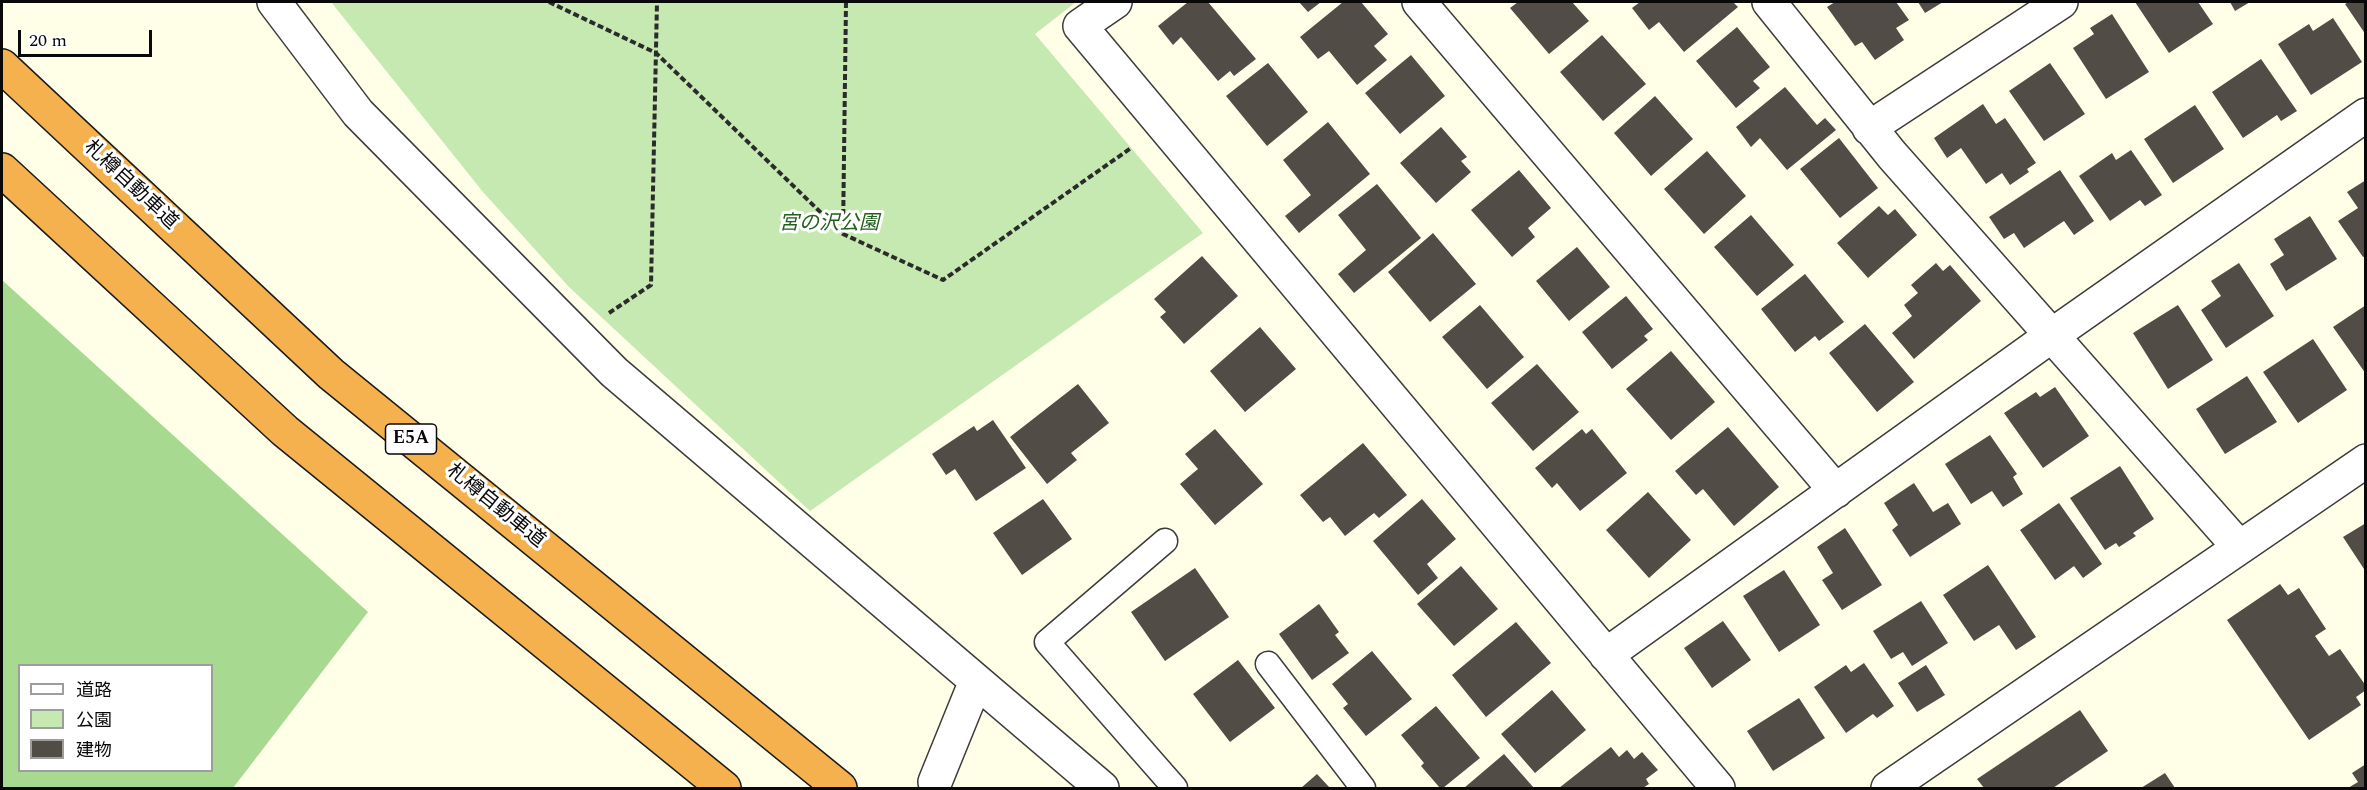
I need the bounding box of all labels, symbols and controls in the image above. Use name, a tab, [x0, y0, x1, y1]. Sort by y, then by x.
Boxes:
scale bar	[21, 18, 154, 56]
text: 20 m	[29, 27, 67, 54]
street label: 札樽自動車道	[78, 136, 182, 236]
park label: 宮の沢公園	[779, 213, 879, 237]
road number: E5A	[386, 424, 436, 454]
street label: 札樽自動車道	[441, 460, 549, 554]
legend	[18, 664, 213, 772]
text: 道路	[76, 677, 112, 704]
text: 公園	[76, 707, 112, 734]
text: 建物	[76, 737, 112, 764]

